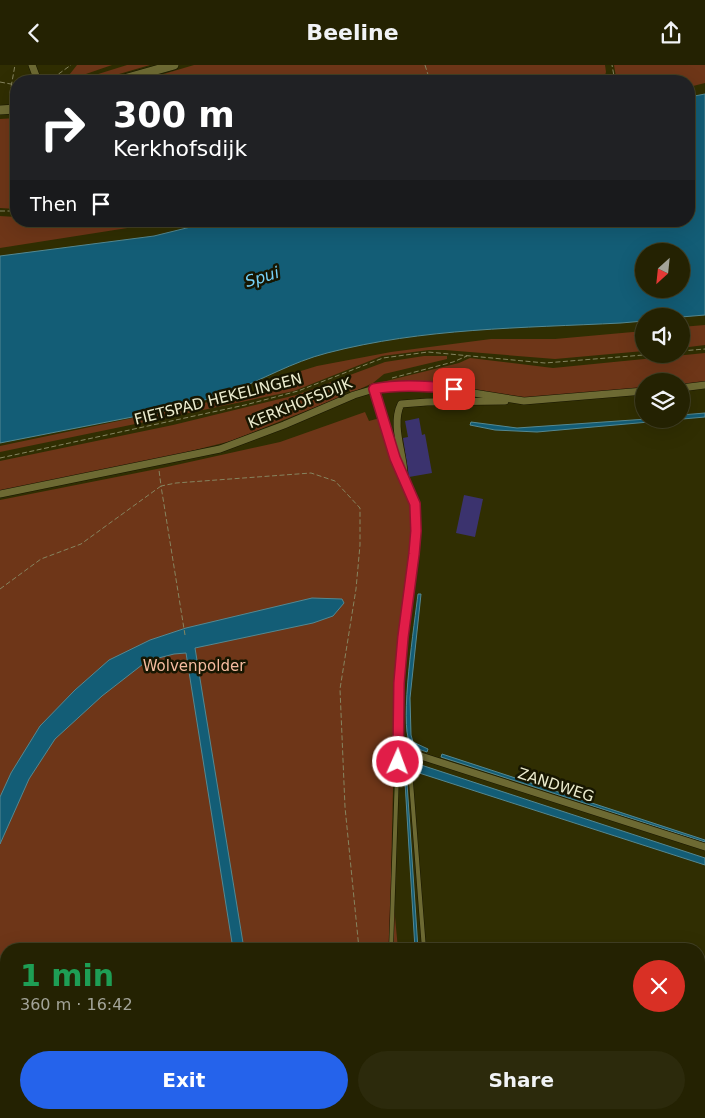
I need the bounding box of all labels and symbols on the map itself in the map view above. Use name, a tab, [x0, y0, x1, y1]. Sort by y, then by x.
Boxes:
north arrow	[635, 243, 690, 297]
water label: Spui	[243, 263, 282, 291]
pin	[433, 368, 475, 410]
street label: FIETSPAD HEKELINGEN	[132, 369, 304, 429]
street label: KERKHOFSDIJK	[245, 373, 356, 432]
park label: Wolvenpolder	[143, 657, 246, 675]
position arrow	[371, 735, 423, 787]
street label: ZANDWEG	[516, 764, 596, 806]

